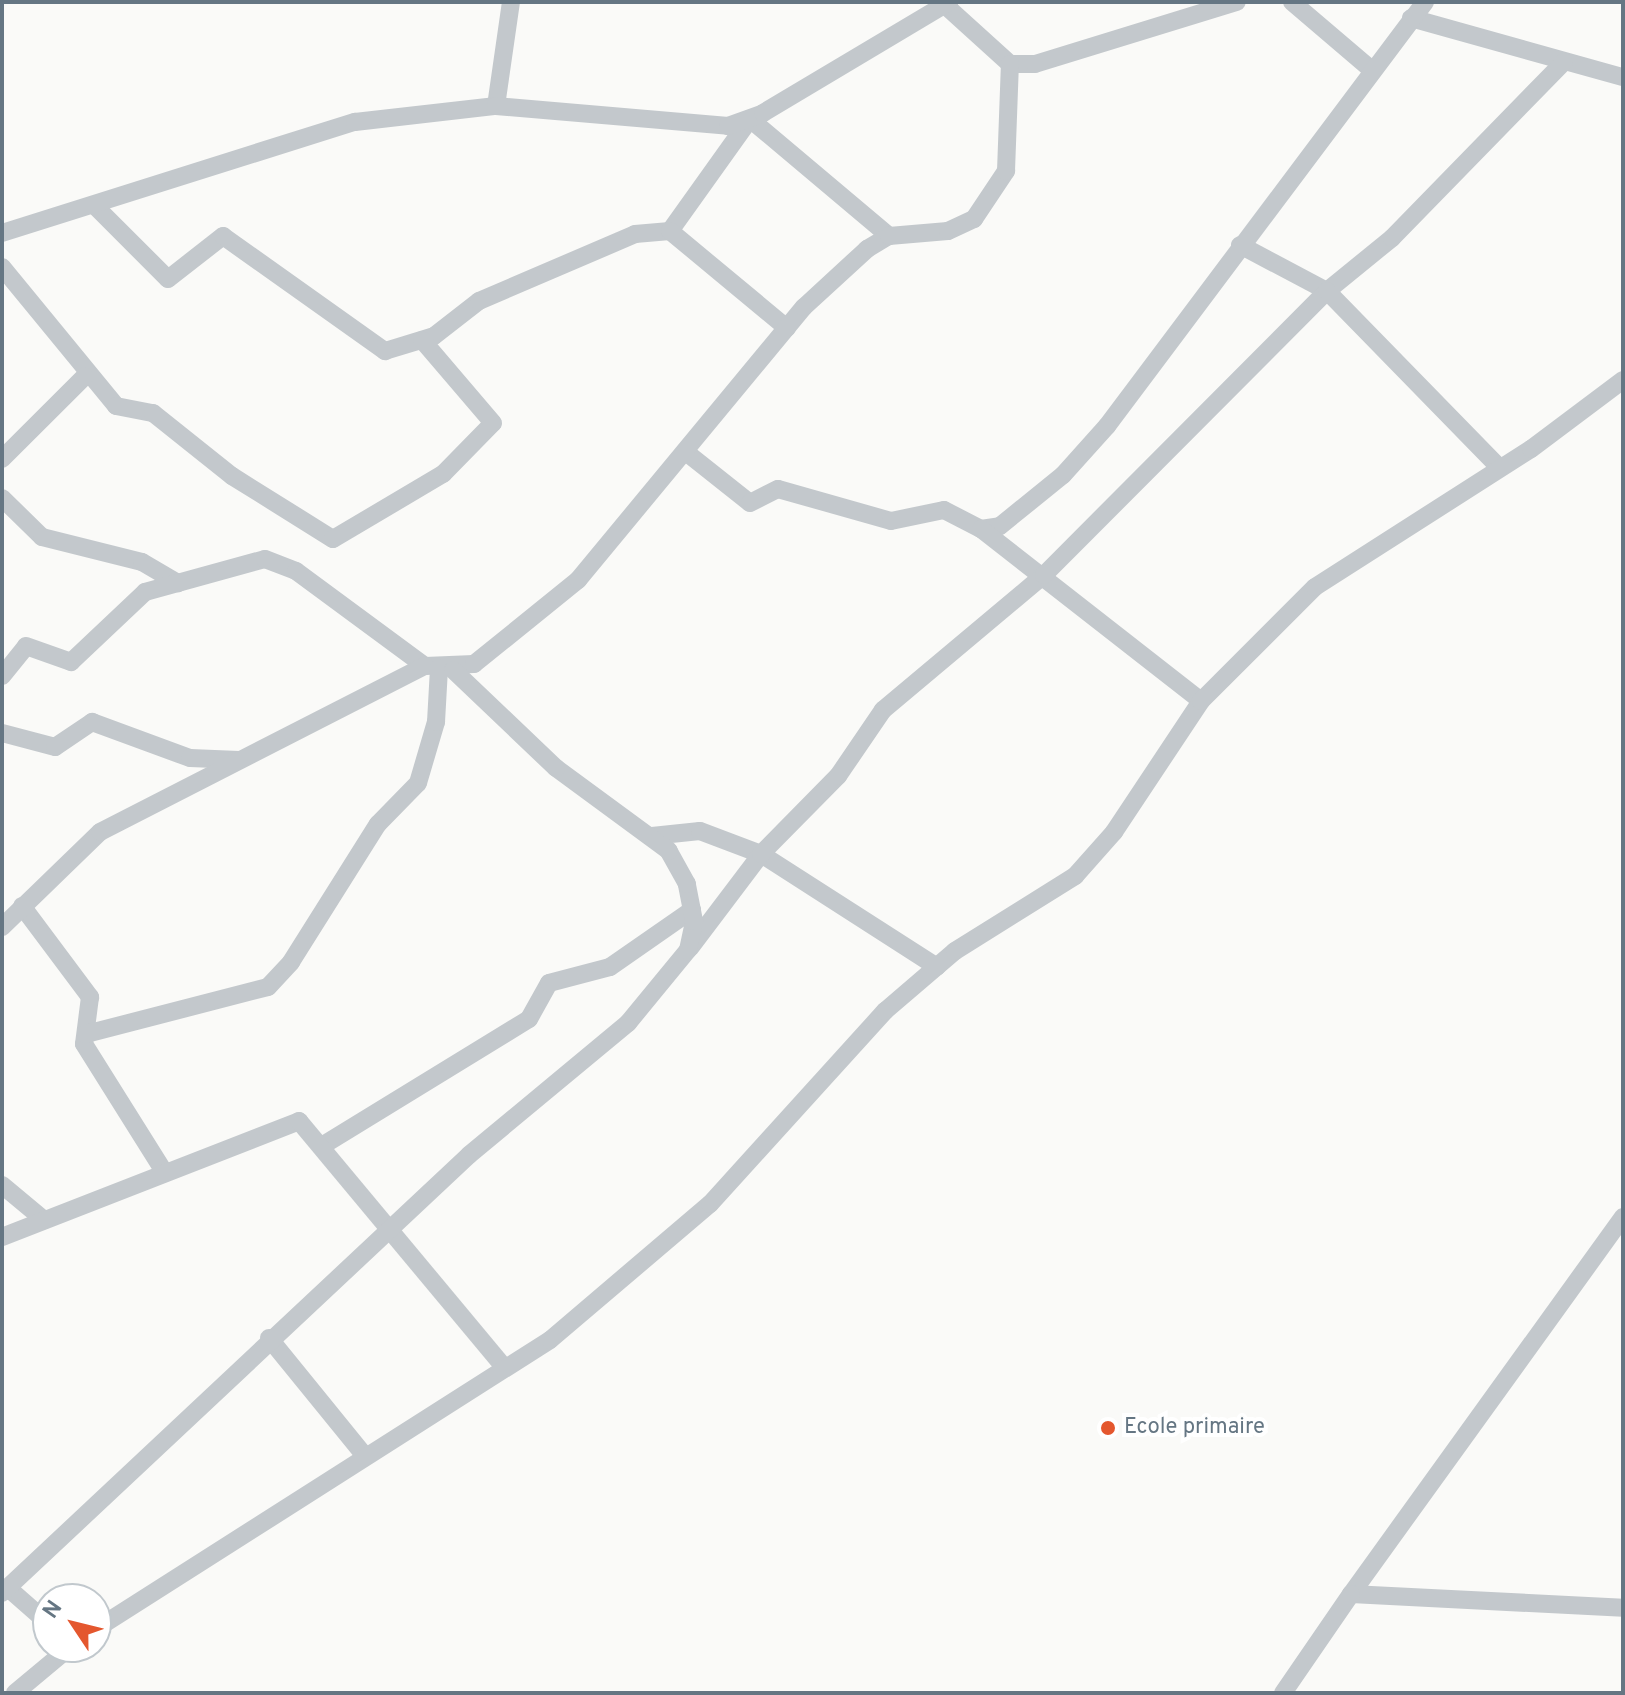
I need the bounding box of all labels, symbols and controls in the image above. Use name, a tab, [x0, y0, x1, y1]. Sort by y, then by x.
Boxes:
place label: Ecole primaire	[1124, 1415, 1265, 1441]
marker: Ecole primaire	[1099, 1419, 1117, 1437]
north arrow	[32, 1583, 112, 1663]
text: N	[38, 1596, 69, 1624]

